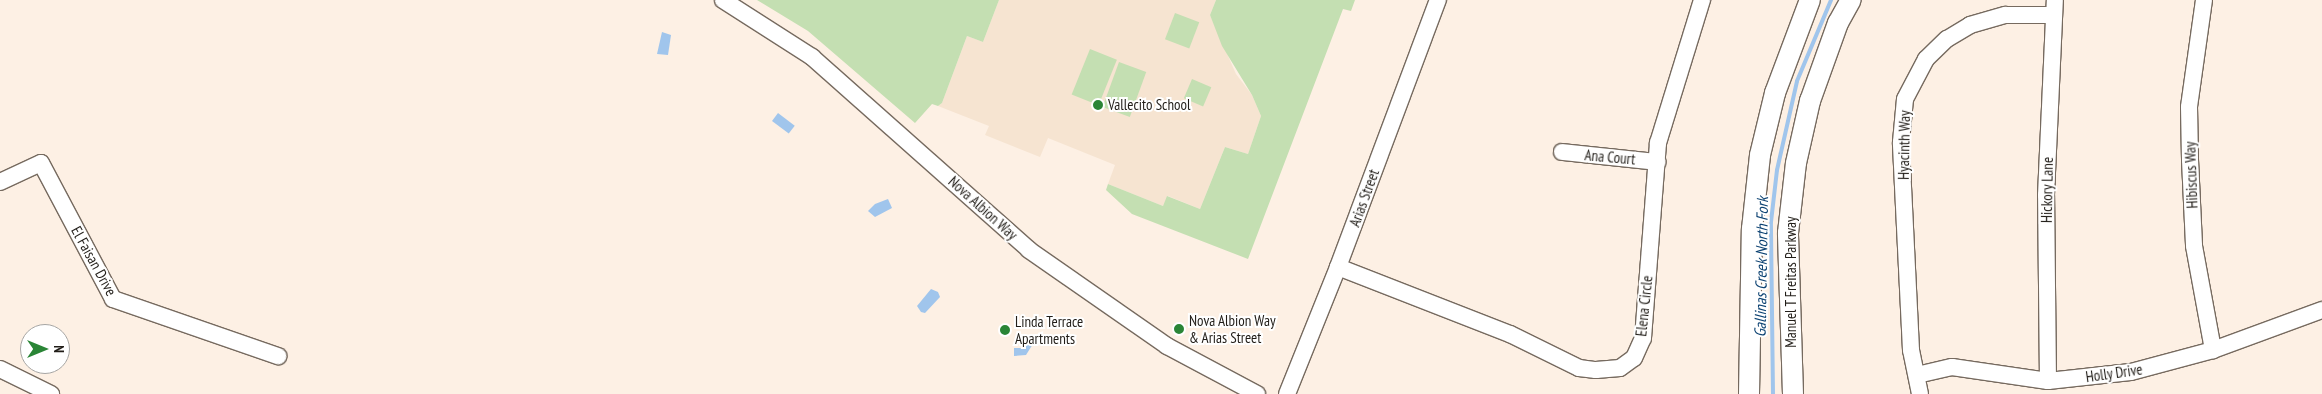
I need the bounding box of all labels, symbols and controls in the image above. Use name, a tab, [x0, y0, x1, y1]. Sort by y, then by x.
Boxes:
place label: Vallecito School	[1108, 96, 1190, 114]
marker: Vallecito School	[1092, 99, 1104, 111]
street label: Hyacinth Way	[1894, 110, 1914, 180]
street label: Hibiscus Way	[2181, 141, 2201, 209]
street label: Ana Court	[1584, 146, 1636, 168]
street label: Hickory Lane	[2037, 157, 2057, 223]
street label: Arias Street	[1345, 167, 1383, 229]
street label: Nova Albion Way	[945, 172, 1021, 244]
water label: Gallinas Creek North Fork	[1750, 196, 1772, 338]
street label: Manuel T Freitas Parkway	[1782, 216, 1800, 348]
street label: El Faisan Drive	[68, 223, 120, 299]
street label: Elena Circle	[1632, 275, 1656, 337]
place label: Nova Albion Way & Arias Street	[1189, 311, 1276, 346]
place label: Linda Terrace Apartments	[1015, 312, 1084, 347]
marker: Nova Albion Way & Arias Street	[1173, 323, 1185, 335]
north arrow	[20, 324, 70, 374]
marker: Linda Terrace Apartments	[999, 324, 1011, 336]
text: N	[50, 345, 68, 353]
street label: Holly Drive	[2084, 360, 2144, 386]

